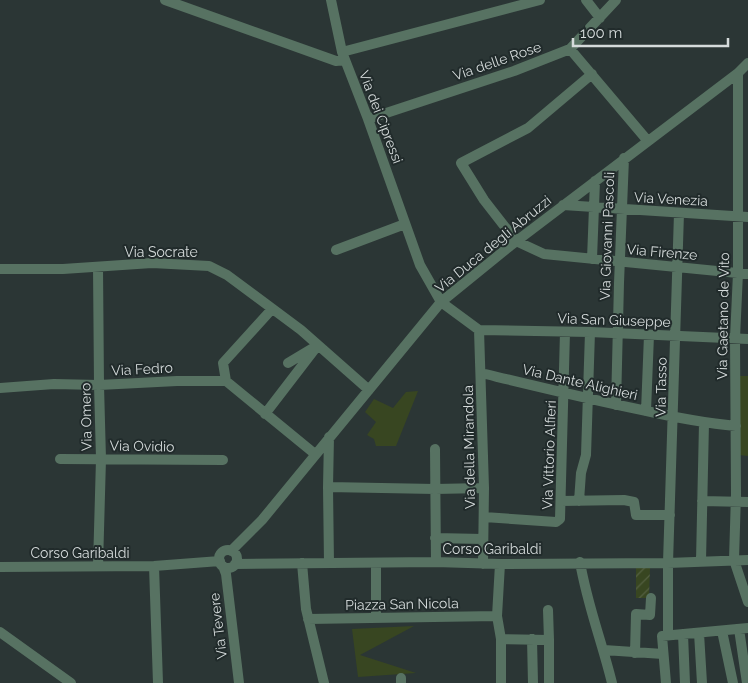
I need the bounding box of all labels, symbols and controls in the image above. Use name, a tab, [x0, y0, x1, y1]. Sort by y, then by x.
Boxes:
scale bar	[573, 15, 728, 47]
text: 100 m	[580, 24, 622, 42]
street label: Via delle Rose	[451, 38, 543, 84]
street label: Via dei Cipressi	[356, 68, 406, 166]
street label: Via Giovanni Pascoli	[597, 171, 617, 301]
street label: Via Venezia	[634, 189, 708, 209]
street label: Via Duca degli Abruzzi	[432, 192, 554, 296]
street label: Via Firenze	[626, 241, 698, 263]
street label: Via Socrate	[124, 244, 198, 260]
street label: Via Gaetano de Vito	[714, 252, 732, 380]
street label: Via San Giuseppe	[557, 310, 671, 330]
street label: Via Tasso	[652, 357, 670, 417]
street label: Via Fedro	[111, 359, 173, 379]
street label: Via Dante Alighieri	[521, 361, 639, 403]
street label: Via Omero	[77, 383, 95, 451]
street label: Via della Mirandola	[460, 385, 478, 509]
street label: Via Vittorio Alfieri	[539, 400, 559, 510]
street label: Via Ovidio	[109, 437, 175, 455]
street label: Corso Garibaldi	[443, 541, 541, 557]
street label: Corso Garibaldi	[31, 545, 129, 561]
street label: Via Tevere	[206, 592, 230, 660]
street label: Piazza San Nicola	[345, 595, 459, 613]

